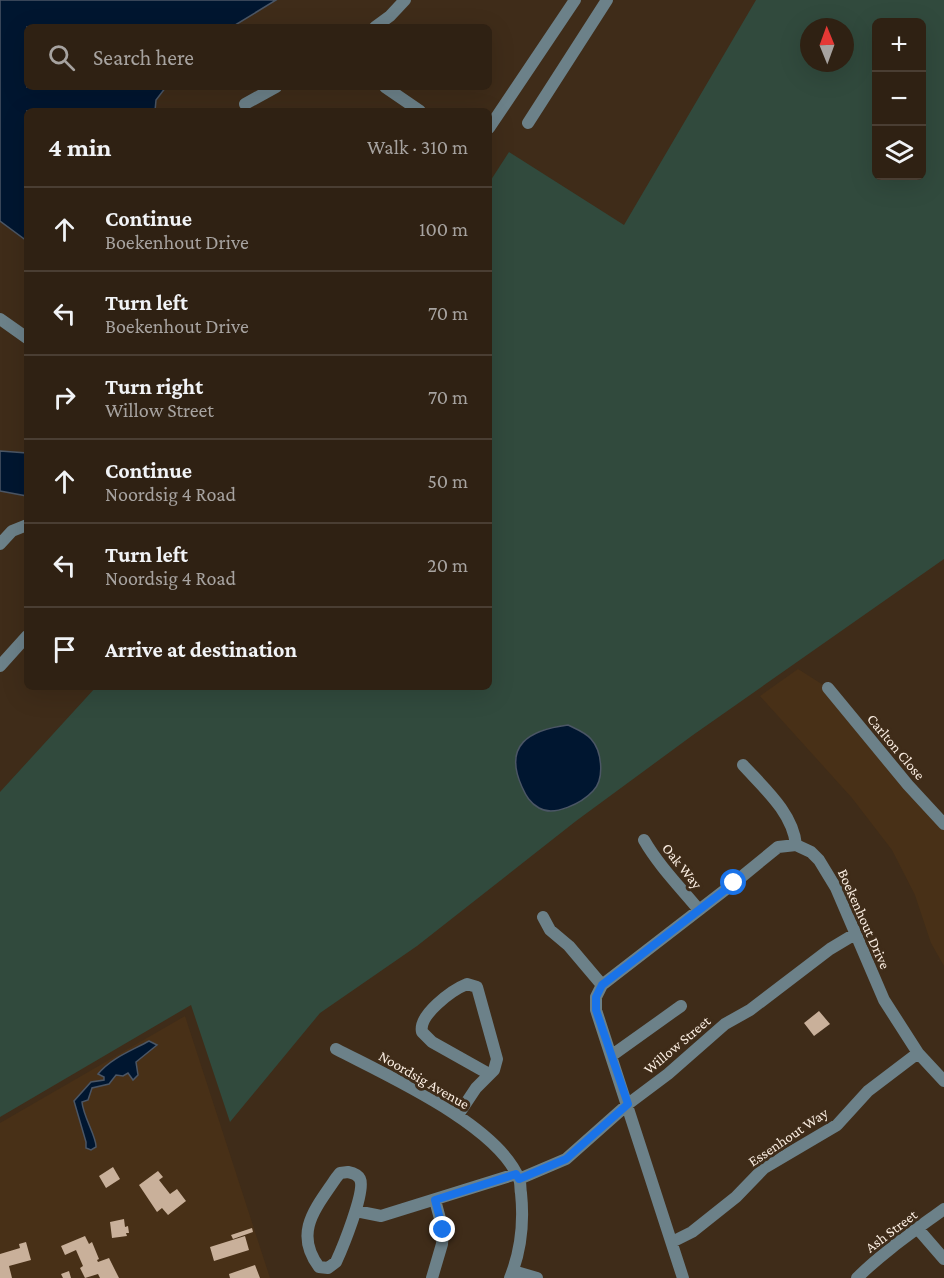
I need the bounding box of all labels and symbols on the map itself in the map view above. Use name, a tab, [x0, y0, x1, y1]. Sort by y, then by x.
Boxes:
north arrow	[800, 18, 854, 72]
street label: Carlton Close	[864, 711, 928, 783]
street label: Oak Way	[658, 840, 705, 893]
street label: Boekenhout Drive	[835, 867, 893, 972]
route start	[720, 869, 746, 895]
street label: Willow Street	[641, 1012, 714, 1077]
street label: Noordsig Avenue	[375, 1048, 472, 1113]
street label: Essenhout Way	[745, 1104, 832, 1170]
street label: Ash Street	[862, 1206, 921, 1256]
route end	[429, 1216, 455, 1242]

